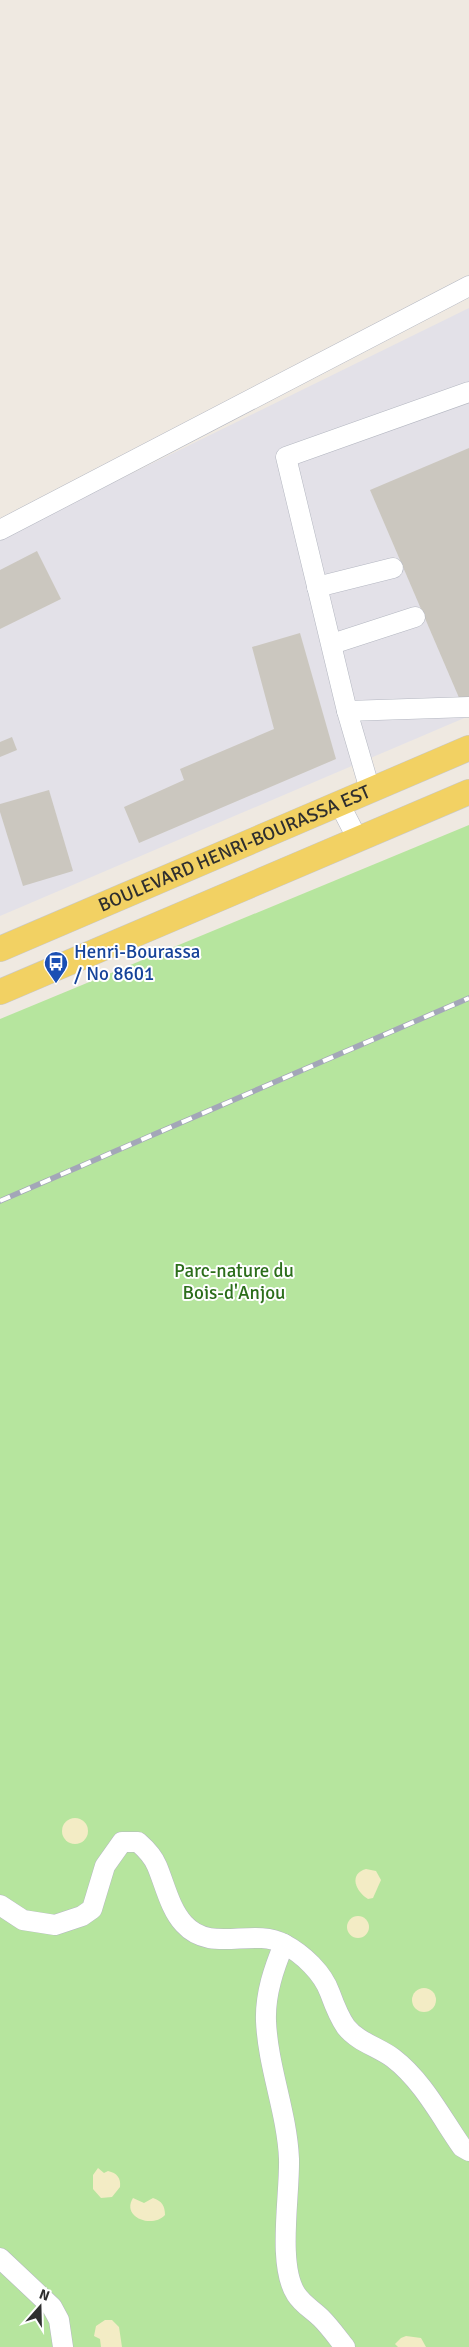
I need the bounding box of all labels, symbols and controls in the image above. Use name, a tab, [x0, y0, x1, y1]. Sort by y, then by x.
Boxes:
street label: BOULEVARD HENRI-BOURASSA EST	[95, 779, 375, 917]
place label: Henri-Bourassa / No 8601	[74, 940, 200, 986]
bus stop icon: Henri-Bourassa / No 8601	[43, 950, 69, 984]
park label: Parc-nature du Bois-d'Anjou	[174, 1259, 294, 1305]
north arrow	[15, 2282, 65, 2332]
text: N	[37, 2286, 52, 2305]

